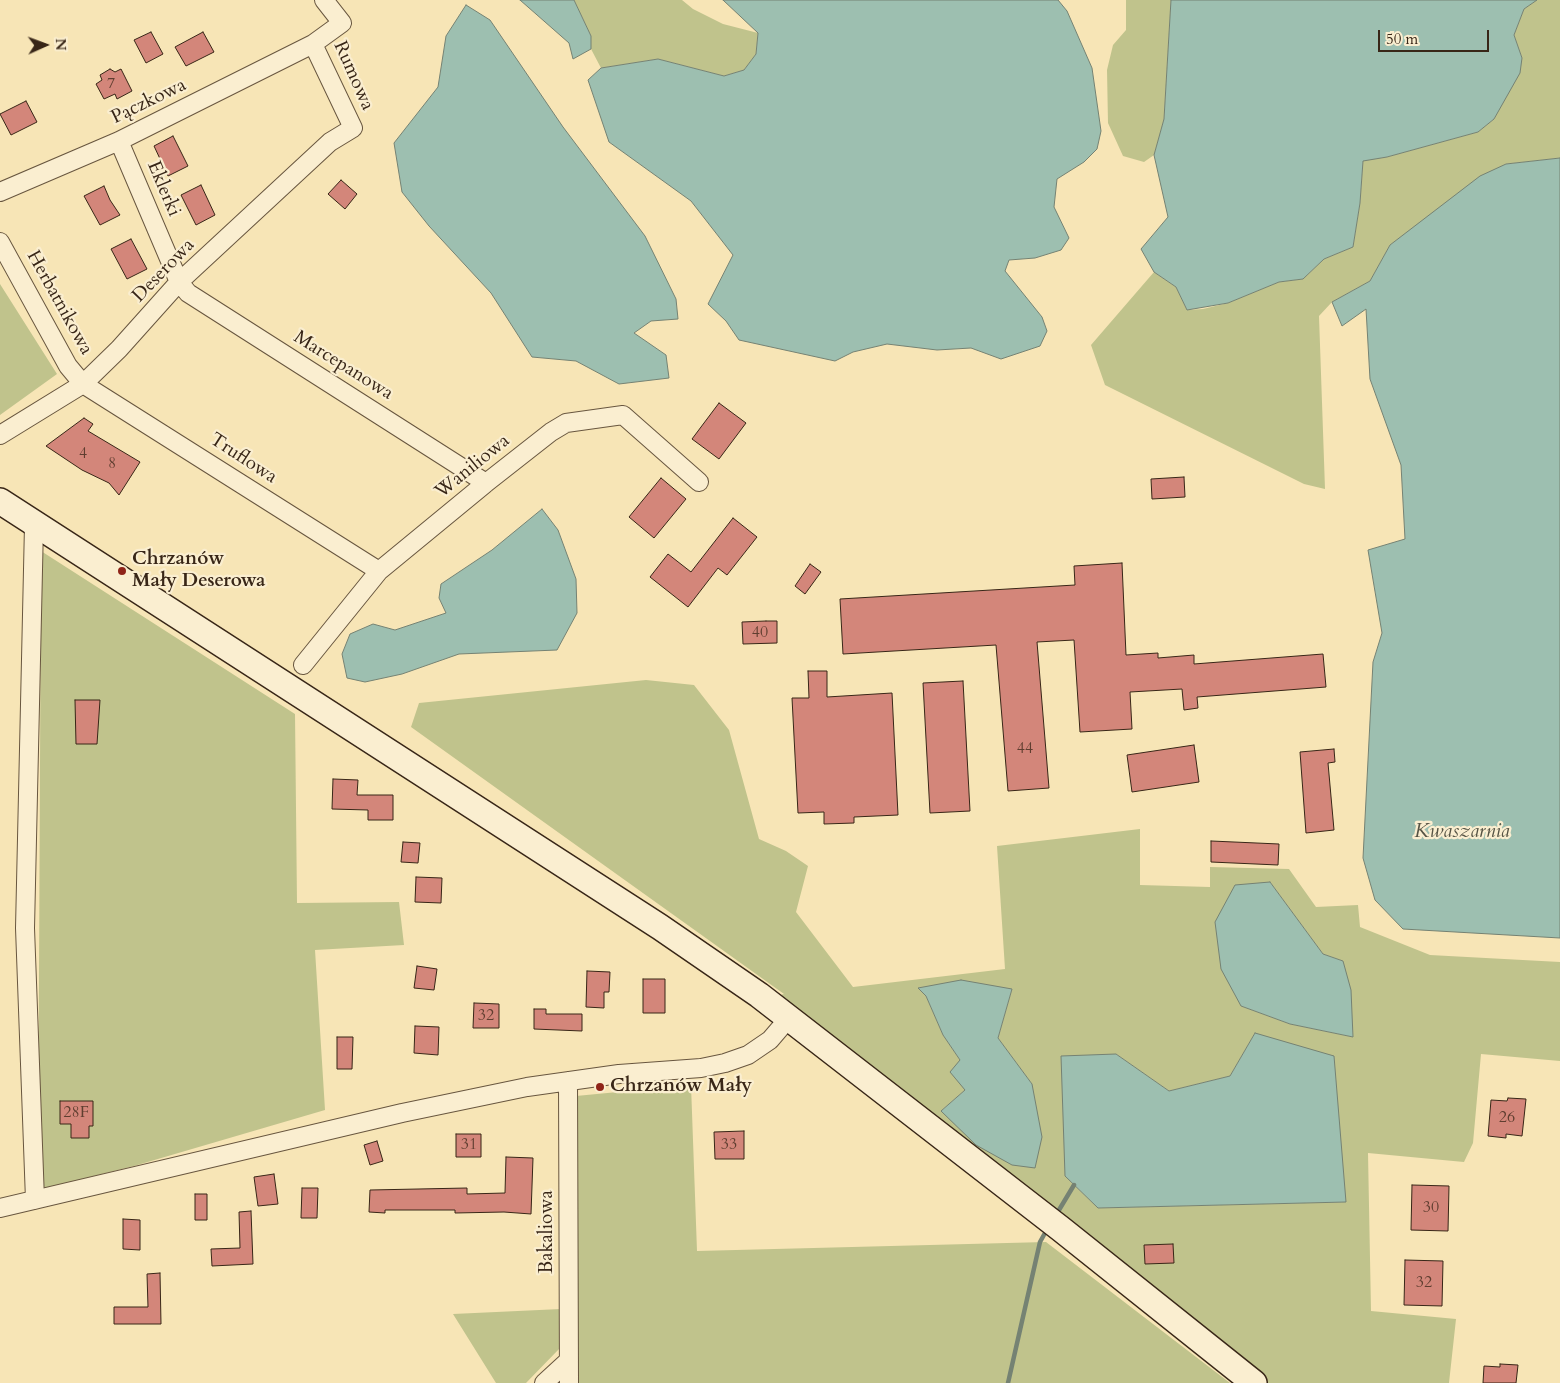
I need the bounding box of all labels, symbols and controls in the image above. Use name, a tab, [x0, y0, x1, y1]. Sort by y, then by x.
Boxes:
north arrow	[20, 20, 70, 70]
scale bar	[1380, 20, 1491, 52]
text: 50 m	[1386, 29, 1418, 49]
text: N	[51, 38, 70, 51]
street label: Rumowa	[328, 38, 378, 114]
house number: 7	[107, 74, 115, 94]
street label: Pączkowa	[108, 74, 190, 130]
street label: Eklerki	[141, 158, 185, 220]
street label: Deserowa	[128, 234, 200, 308]
street label: Herbatnikowa	[21, 247, 97, 359]
street label: Marcepanowa	[289, 326, 397, 406]
street label: Truflowa	[205, 429, 281, 489]
street label: Waniliowa	[431, 430, 515, 504]
house number: 4	[79, 444, 87, 464]
house number: 8	[108, 454, 116, 474]
place label: Chrzanów Mały Deserowa	[132, 549, 266, 593]
marker: Chrzanów Mały Deserowa	[116, 565, 128, 577]
house number: 40	[752, 623, 768, 643]
house number: 44	[1017, 739, 1033, 759]
water label: Kwaszarnia	[1414, 820, 1510, 844]
house number: 32	[478, 1006, 494, 1026]
place label: Chrzanów Mały	[610, 1076, 752, 1098]
marker: Chrzanów Mały	[594, 1081, 606, 1093]
house number: 28F	[63, 1103, 89, 1123]
house number: 26	[1499, 1108, 1515, 1128]
house number: 31	[461, 1135, 477, 1155]
house number: 33	[721, 1135, 737, 1155]
street label: Bakaliowa	[537, 1190, 559, 1274]
house number: 30	[1423, 1198, 1439, 1218]
house number: 32	[1416, 1273, 1432, 1293]

